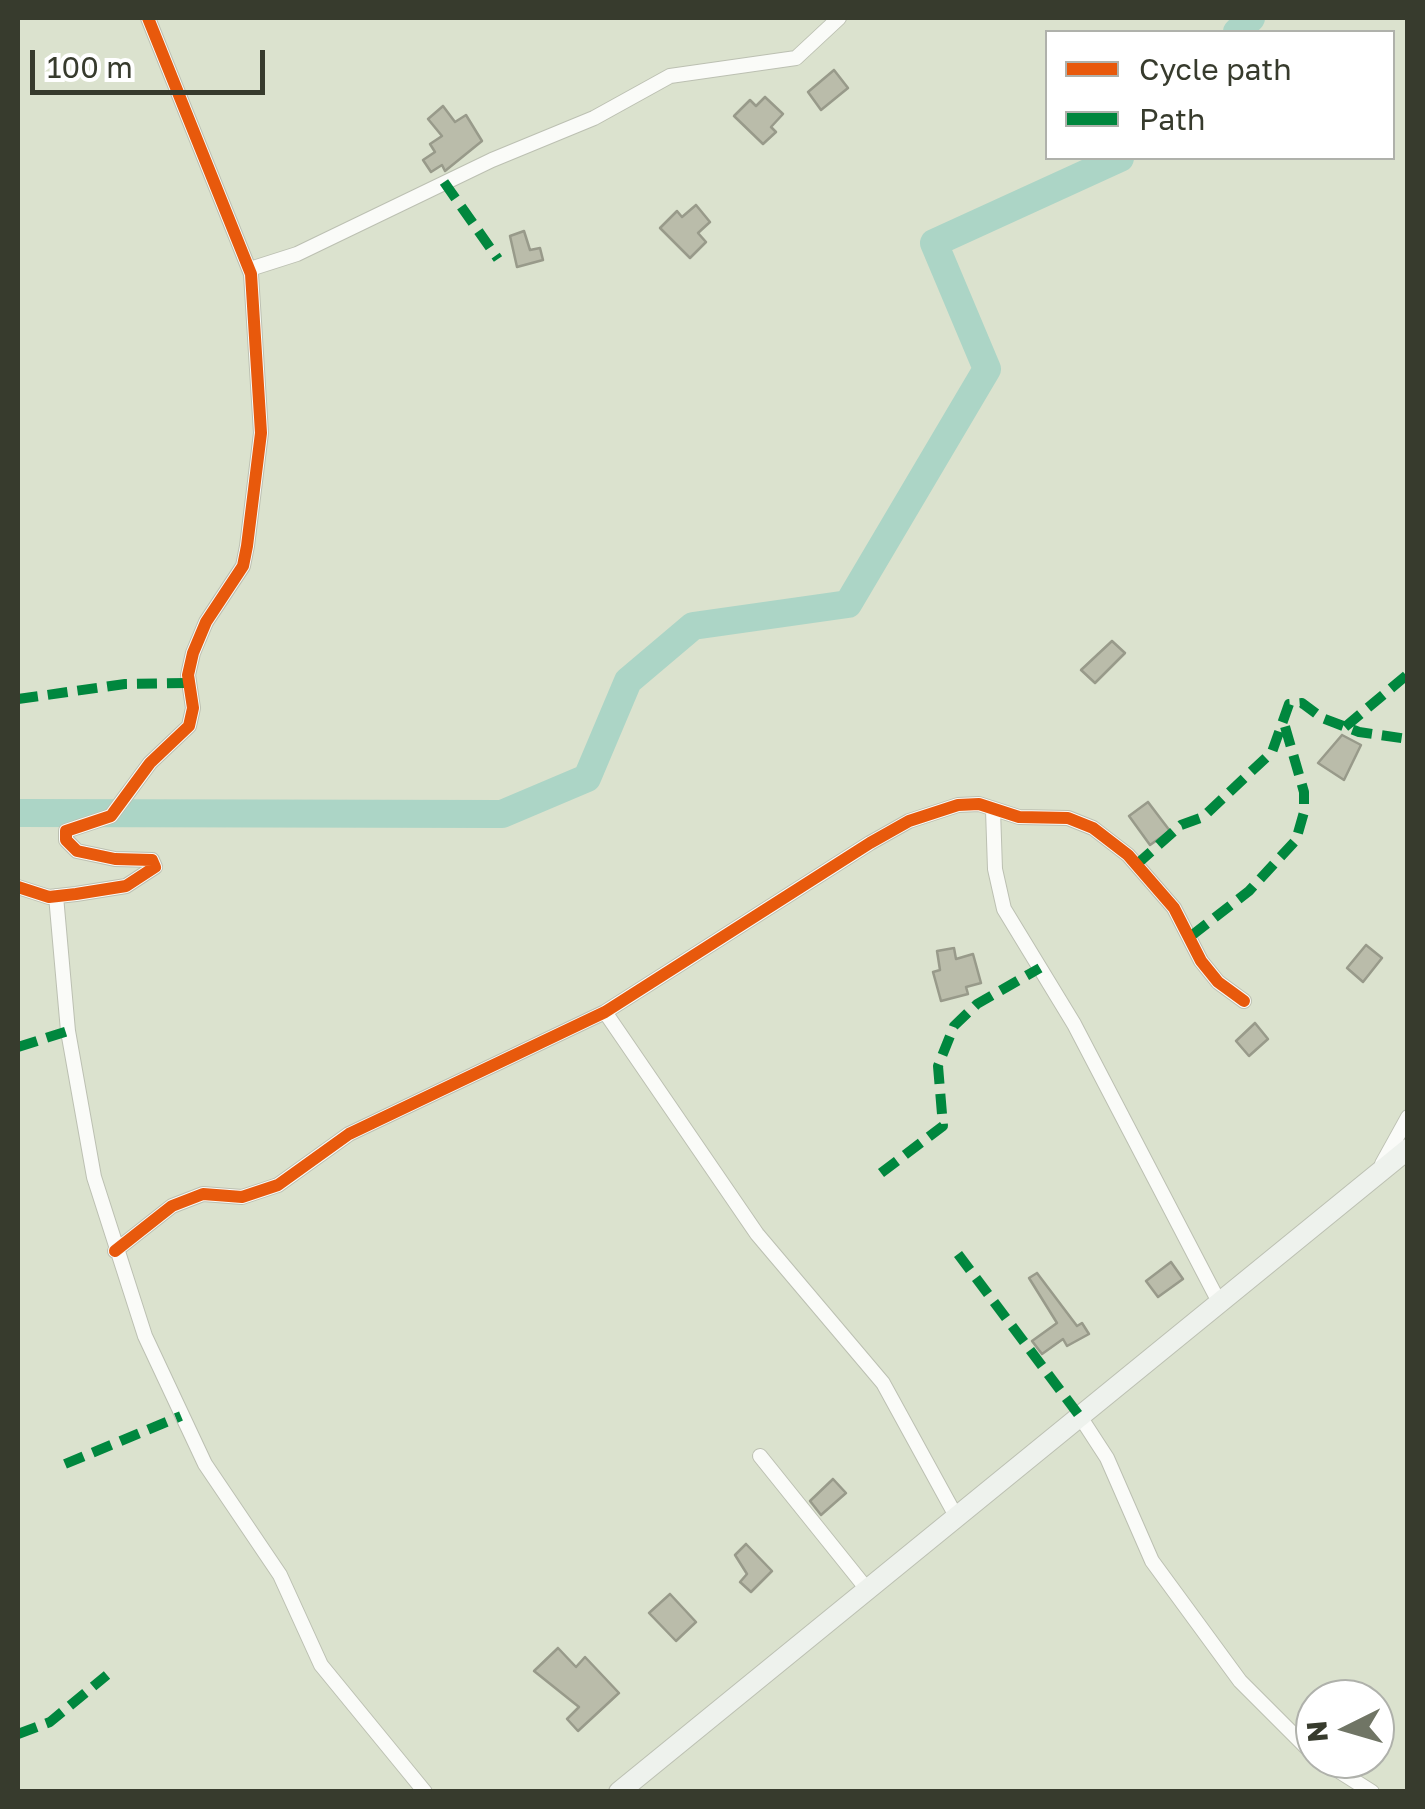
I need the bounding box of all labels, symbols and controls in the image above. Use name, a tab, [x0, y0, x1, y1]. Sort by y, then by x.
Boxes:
scale bar	[35, 30, 270, 92]
legend	[1045, 30, 1395, 160]
text: 100 m	[47, 49, 133, 85]
text: Cycle path	[1139, 51, 1292, 87]
text: Path	[1139, 101, 1205, 137]
north arrow	[1295, 1679, 1395, 1779]
text: N	[1299, 1719, 1334, 1744]

